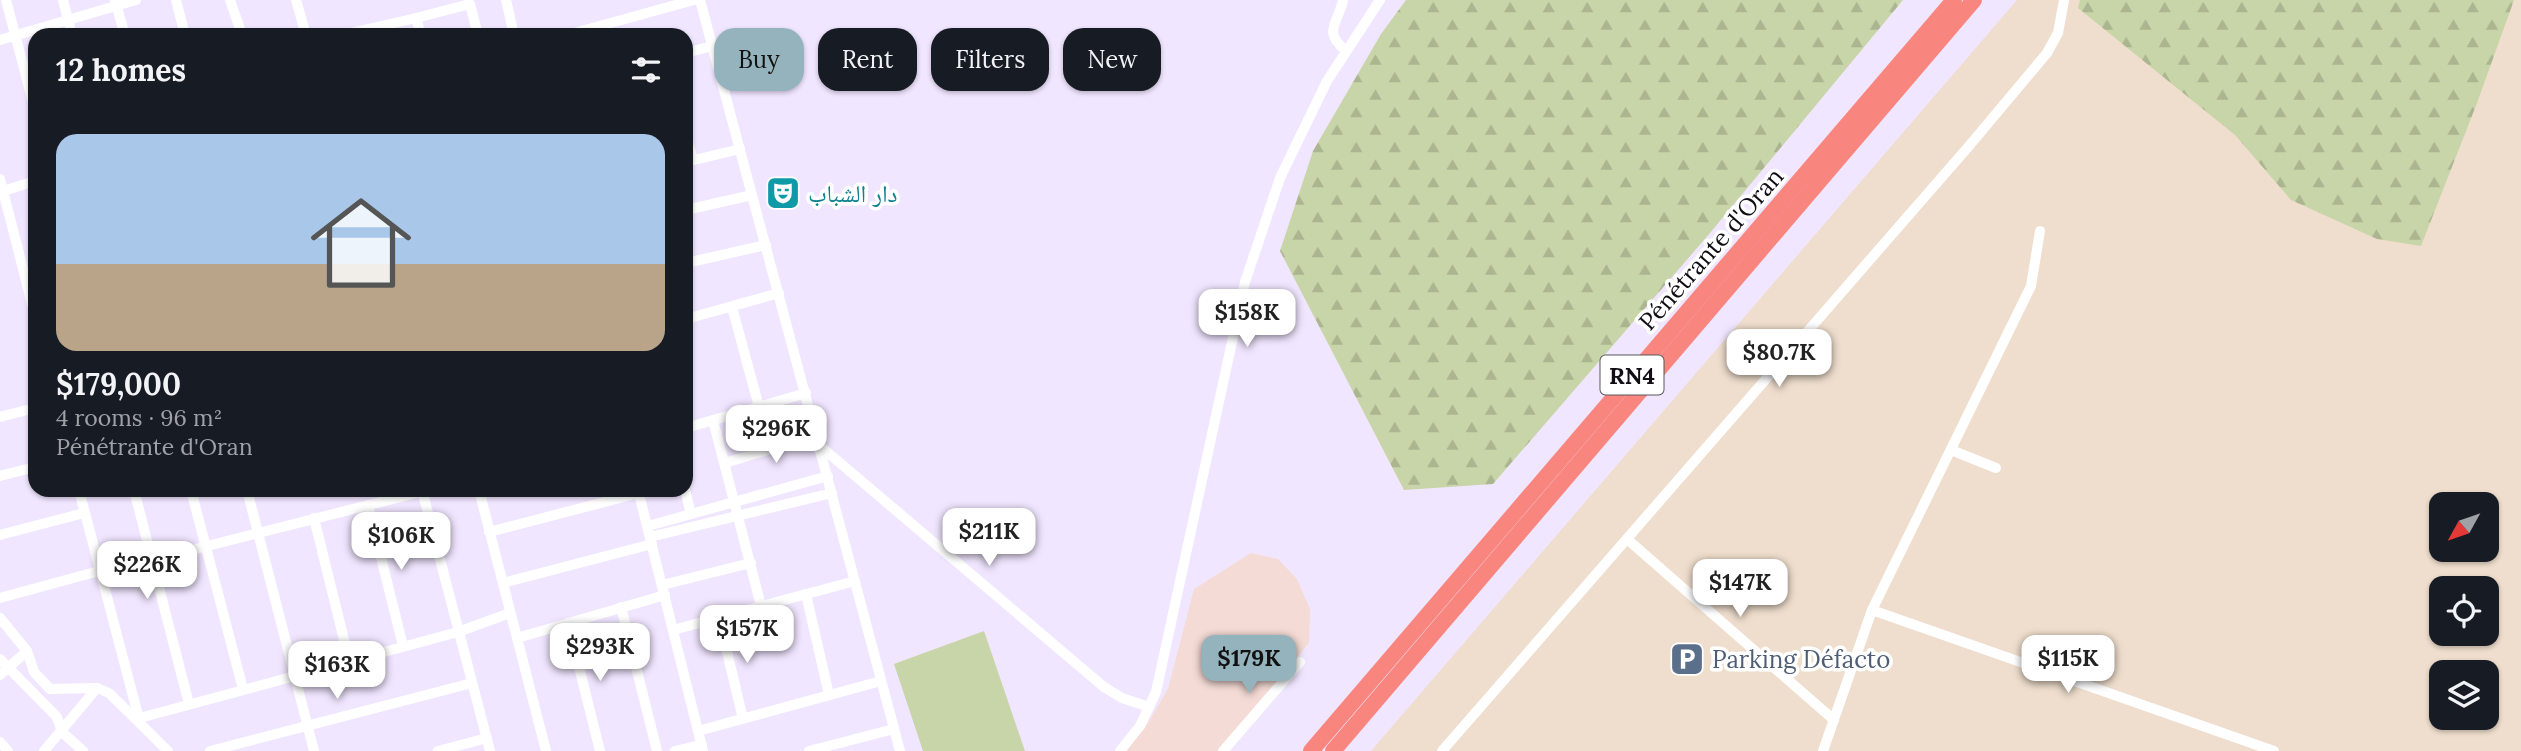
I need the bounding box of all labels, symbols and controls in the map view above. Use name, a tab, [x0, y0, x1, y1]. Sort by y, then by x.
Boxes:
chip: Buy	[714, 28, 804, 91]
chip: Rent	[818, 28, 917, 91]
chip: Filters	[931, 28, 1049, 91]
chip: New	[1063, 28, 1161, 91]
text: 12 homes	[56, 51, 186, 89]
icon: filters	[627, 51, 665, 89]
street label: Pénétrante d'Oran	[1632, 161, 1790, 337]
theatre icon: دار الشباب	[764, 174, 802, 212]
place label: دار الشباب	[808, 178, 898, 209]
icon: home	[298, 180, 424, 306]
pin: $158K	[1198, 290, 1296, 349]
text: $158K	[1215, 297, 1279, 326]
pin: $80.7K	[1722, 330, 1836, 389]
text: $80.7K	[1743, 337, 1815, 366]
road number: RN4	[1600, 356, 1664, 394]
text: $179,000	[56, 365, 181, 403]
text: 4 rooms · 96 m²	[56, 403, 222, 432]
pin: $296K	[727, 406, 825, 465]
text: $296K	[742, 413, 810, 442]
text: Pénétrante d'Oran	[56, 432, 253, 461]
north arrow	[2429, 492, 2499, 562]
map controls	[2429, 492, 2499, 730]
pin: $211K	[940, 508, 1038, 568]
pin: $106K	[352, 512, 450, 572]
text: $211K	[959, 516, 1019, 545]
text: $106K	[367, 520, 435, 549]
pin: $226K	[98, 542, 196, 601]
text: $226K	[113, 549, 181, 578]
pin: $147K	[1691, 560, 1789, 619]
text: $147K	[1709, 567, 1771, 596]
button: locate	[2429, 576, 2499, 646]
pin: $157K	[698, 606, 796, 665]
text: $157K	[716, 613, 778, 642]
pin: $293K	[551, 624, 649, 683]
text: $293K	[566, 631, 634, 660]
pin: $179K	[1200, 636, 1298, 695]
pin: $115K	[2019, 636, 2117, 695]
parking icon: Parking Défacto	[1668, 640, 1706, 678]
pin: $163K	[288, 642, 386, 701]
text: $179K	[1217, 643, 1281, 672]
text: $115K	[2038, 643, 2099, 672]
place label: Parking Défacto	[1712, 644, 1890, 675]
text: $163K	[304, 649, 370, 678]
button: layers	[2429, 660, 2499, 730]

